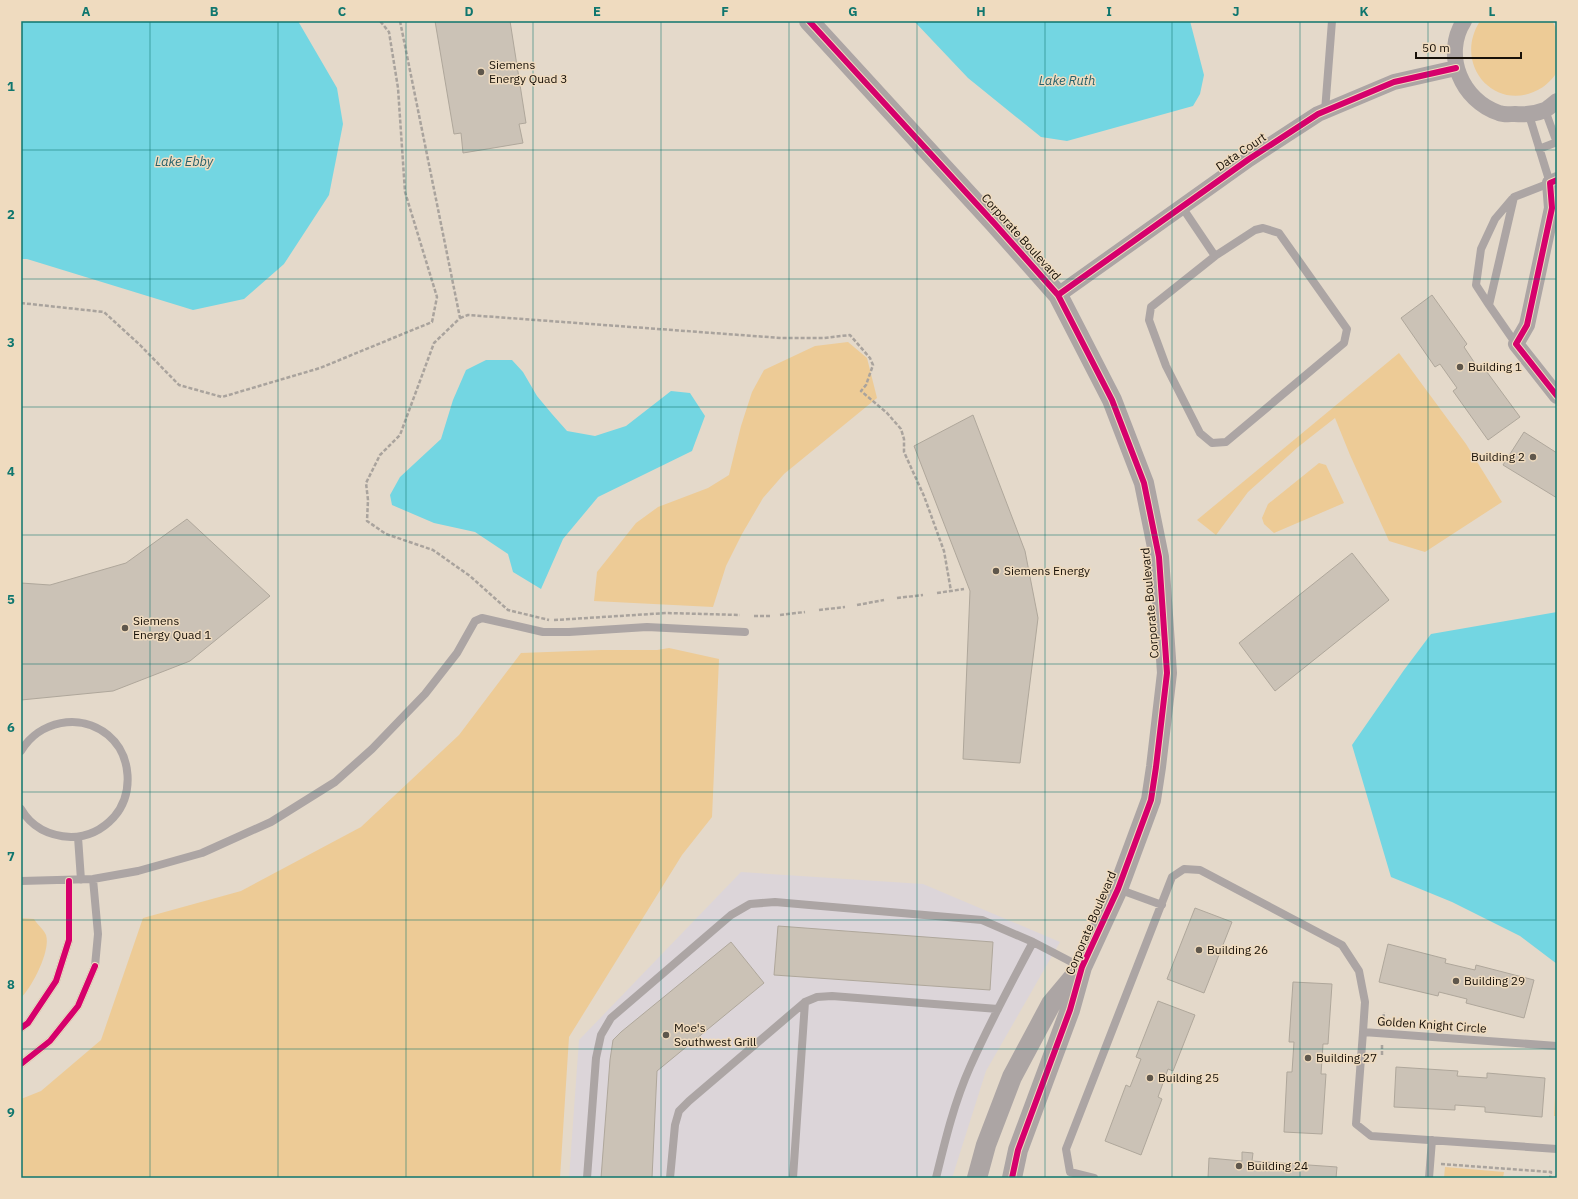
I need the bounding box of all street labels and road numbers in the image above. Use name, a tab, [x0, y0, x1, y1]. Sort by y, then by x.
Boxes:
street label: Data Court	[1213, 129, 1269, 174]
street label: Corporate Boulevard	[979, 190, 1064, 283]
street label: Corporate Boulevard	[1137, 547, 1162, 659]
street label: Corporate Boulevard	[1062, 869, 1119, 977]
street label: Golden Knight Circle	[1377, 1013, 1488, 1036]

